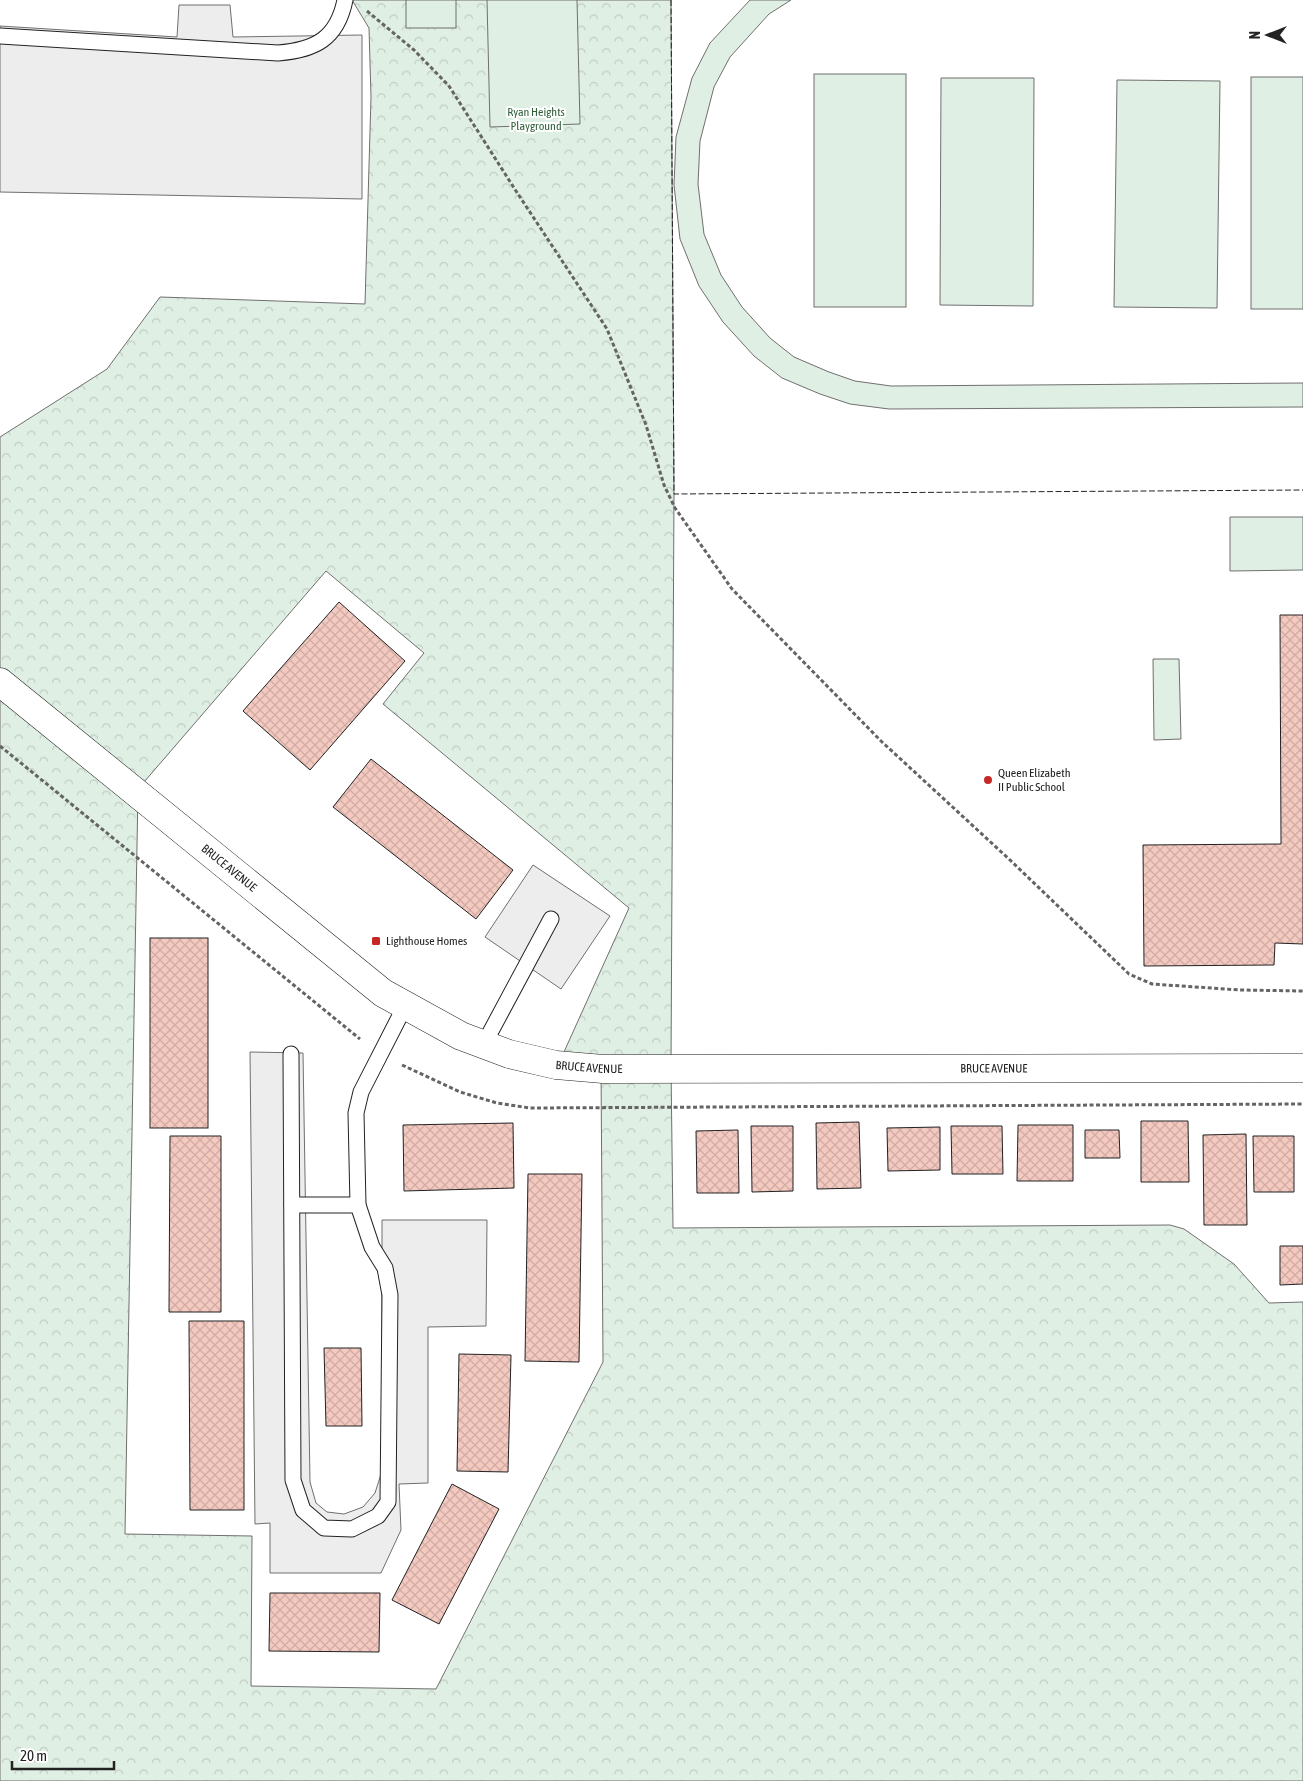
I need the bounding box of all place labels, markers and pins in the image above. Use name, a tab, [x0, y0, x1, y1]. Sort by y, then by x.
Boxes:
place label: Queen Elizabeth II Public School	[998, 766, 1070, 794]
marker: Queen Elizabeth II Public School	[982, 774, 994, 786]
place label: Lighthouse Homes	[386, 934, 467, 948]
marker: Lighthouse Homes	[370, 935, 382, 947]

